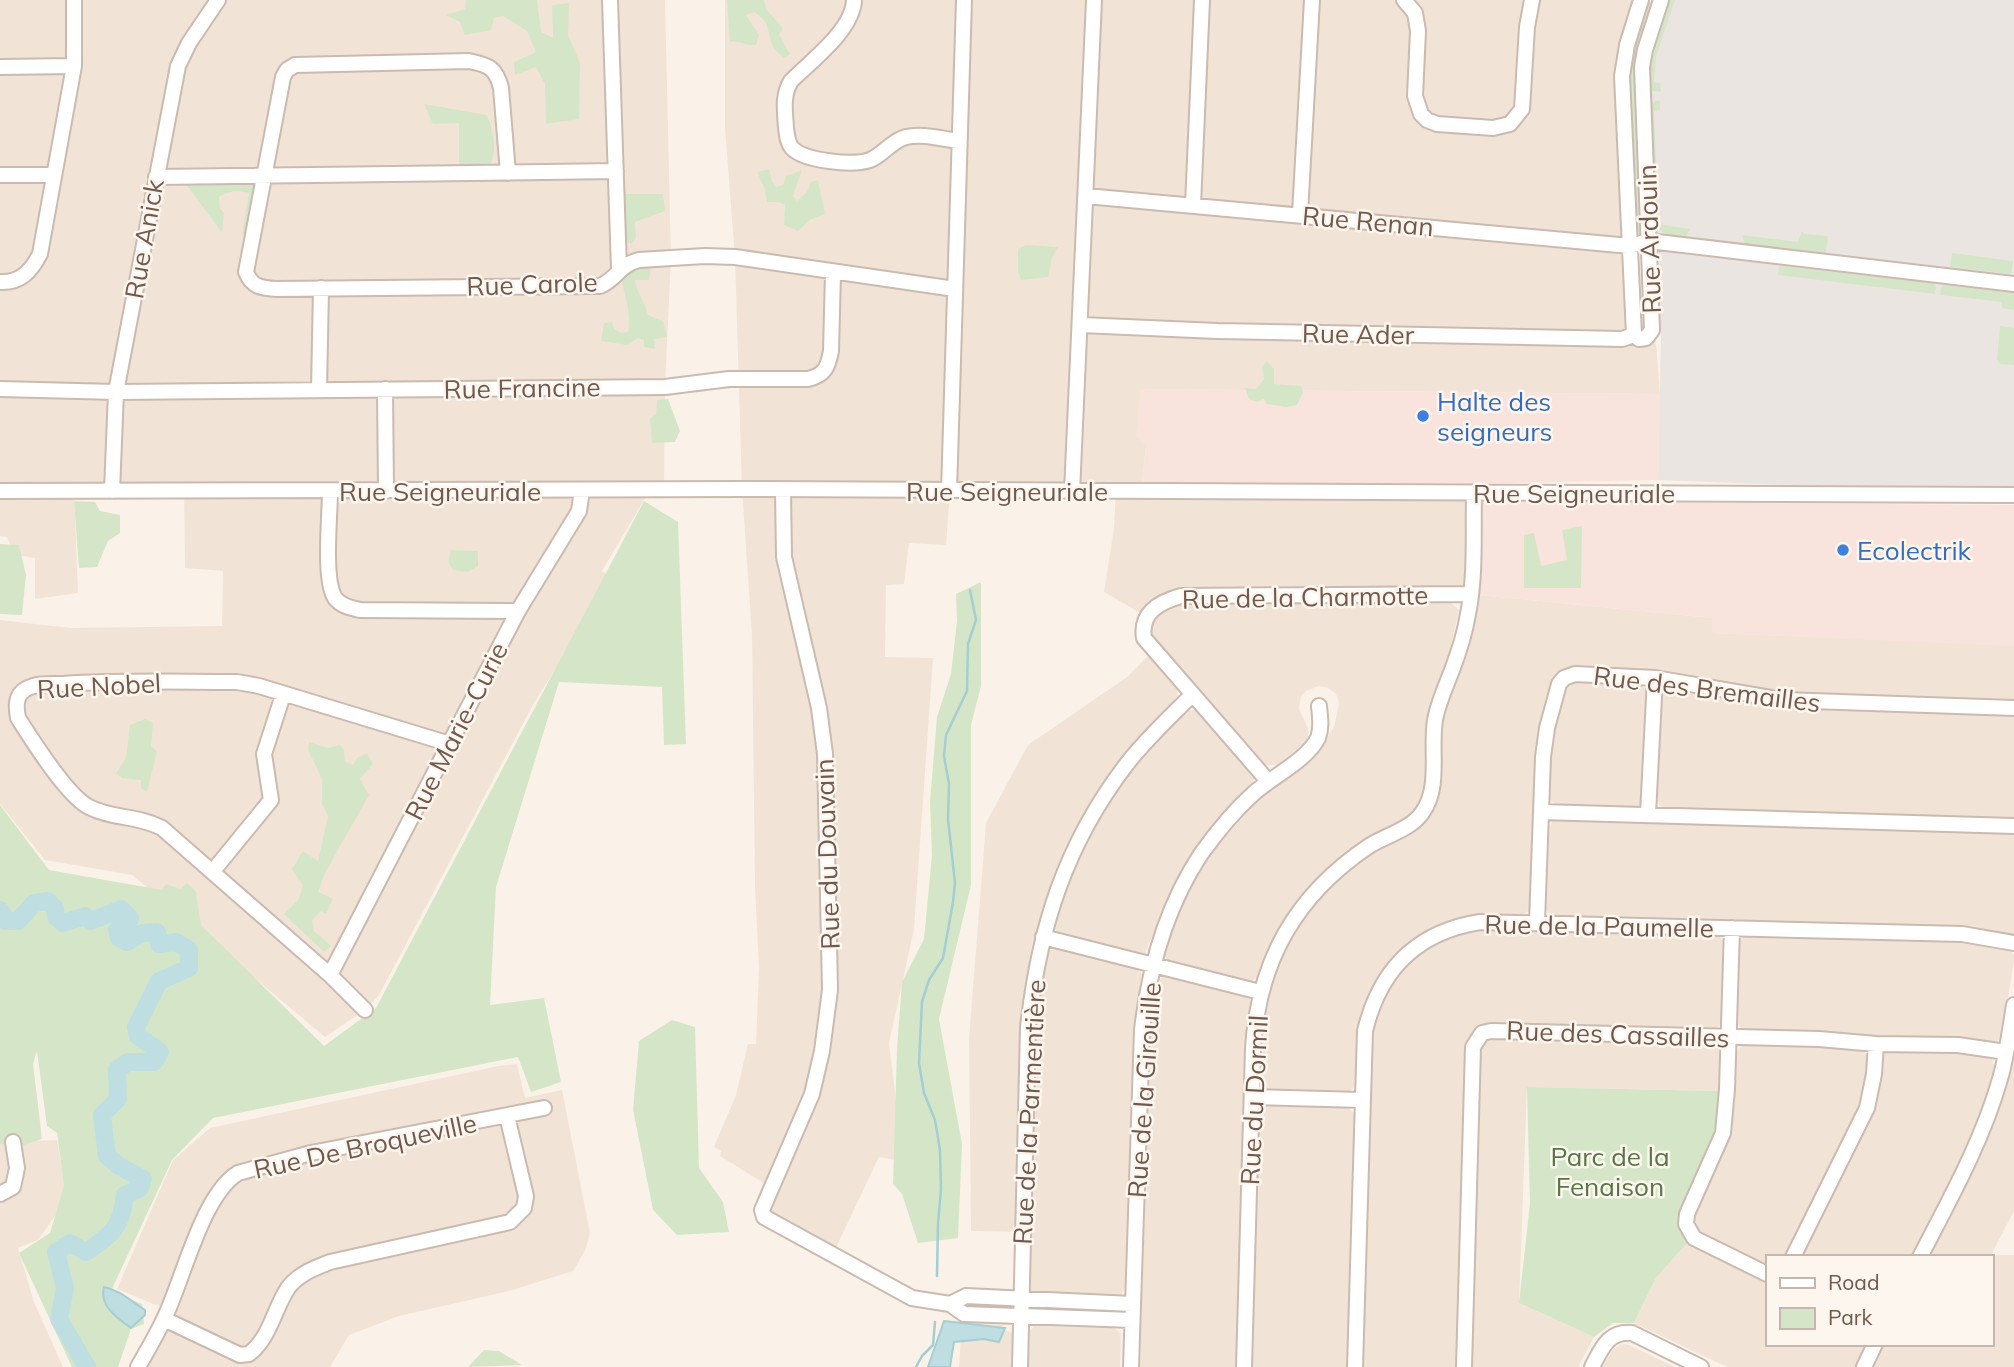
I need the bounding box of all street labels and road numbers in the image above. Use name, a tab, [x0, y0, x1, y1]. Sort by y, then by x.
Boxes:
street label: Rue Ardouin	[1630, 164, 1668, 314]
street label: Rue Anick	[117, 176, 171, 301]
street label: Rue Renan	[1301, 199, 1435, 243]
street label: Rue Carole	[466, 265, 598, 303]
street label: Rue Ader	[1302, 317, 1415, 351]
street label: Rue Francine	[443, 370, 601, 406]
street label: Rue Seigneuriale	[339, 475, 541, 508]
street label: Rue Seigneuriale	[906, 475, 1108, 508]
street label: Rue Seigneuriale	[1473, 477, 1675, 510]
street label: Rue de la Charmotte	[1181, 578, 1429, 616]
street label: Rue Marie-Curie	[397, 637, 515, 825]
street label: Rue des Bremailles	[1592, 659, 1822, 719]
street label: Rue Nobel	[36, 666, 162, 706]
street label: Rue du Douvain	[807, 758, 847, 950]
street label: Rue de la Paumelle	[1484, 908, 1714, 944]
street label: Rue de la Parmentière	[1006, 979, 1052, 1245]
street label: Rue de la Girouille	[1120, 981, 1168, 1199]
street label: Rue du Dormil	[1233, 1014, 1275, 1186]
street label: Rue des Cassailles	[1506, 1014, 1730, 1054]
street label: Rue De Broqueville	[250, 1106, 480, 1186]

